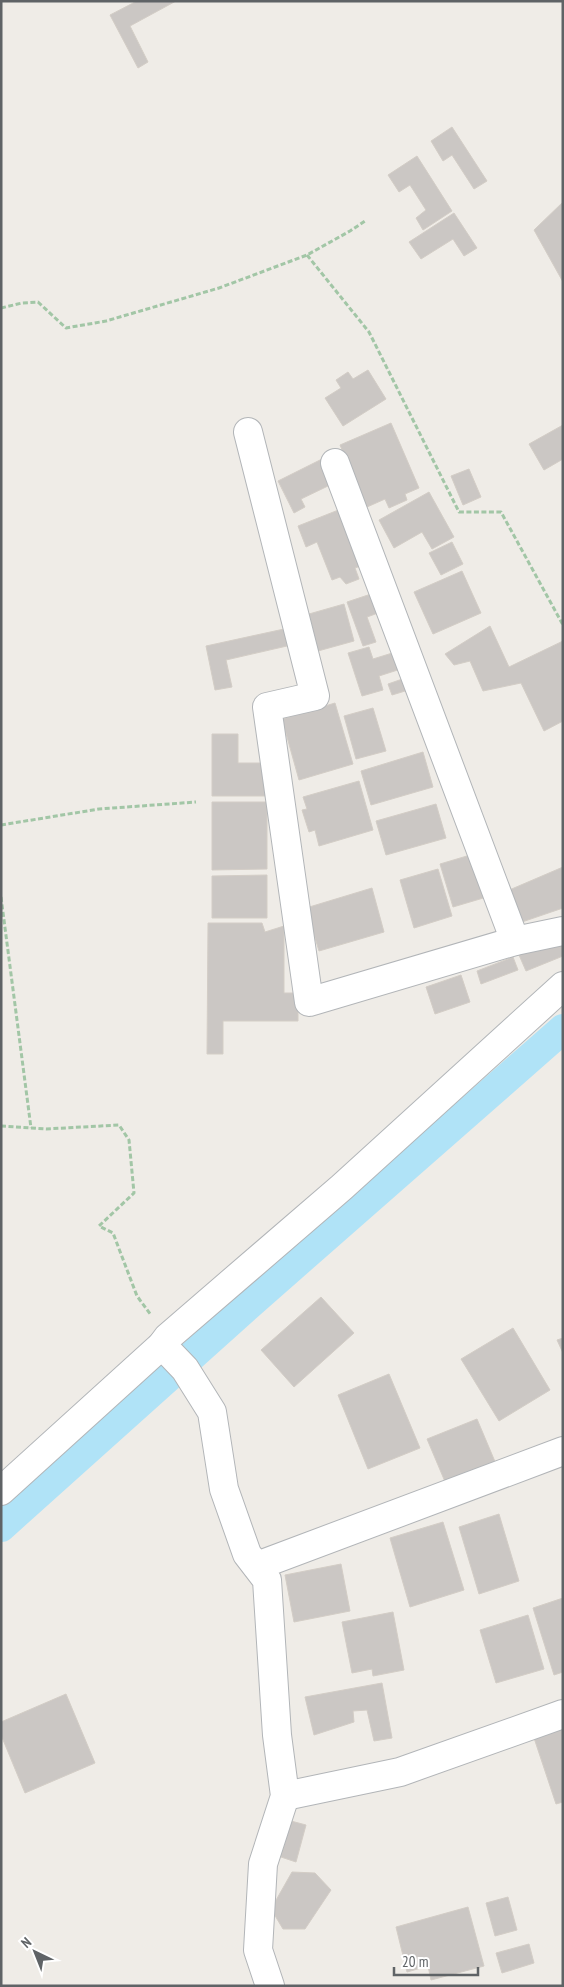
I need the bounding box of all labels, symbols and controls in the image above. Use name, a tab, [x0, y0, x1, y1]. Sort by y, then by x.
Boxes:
north arrow	[10, 1927, 60, 1977]
text: N	[17, 1933, 35, 1952]
scale bar	[394, 1944, 478, 1976]
text: 20 m	[402, 1952, 428, 1971]

